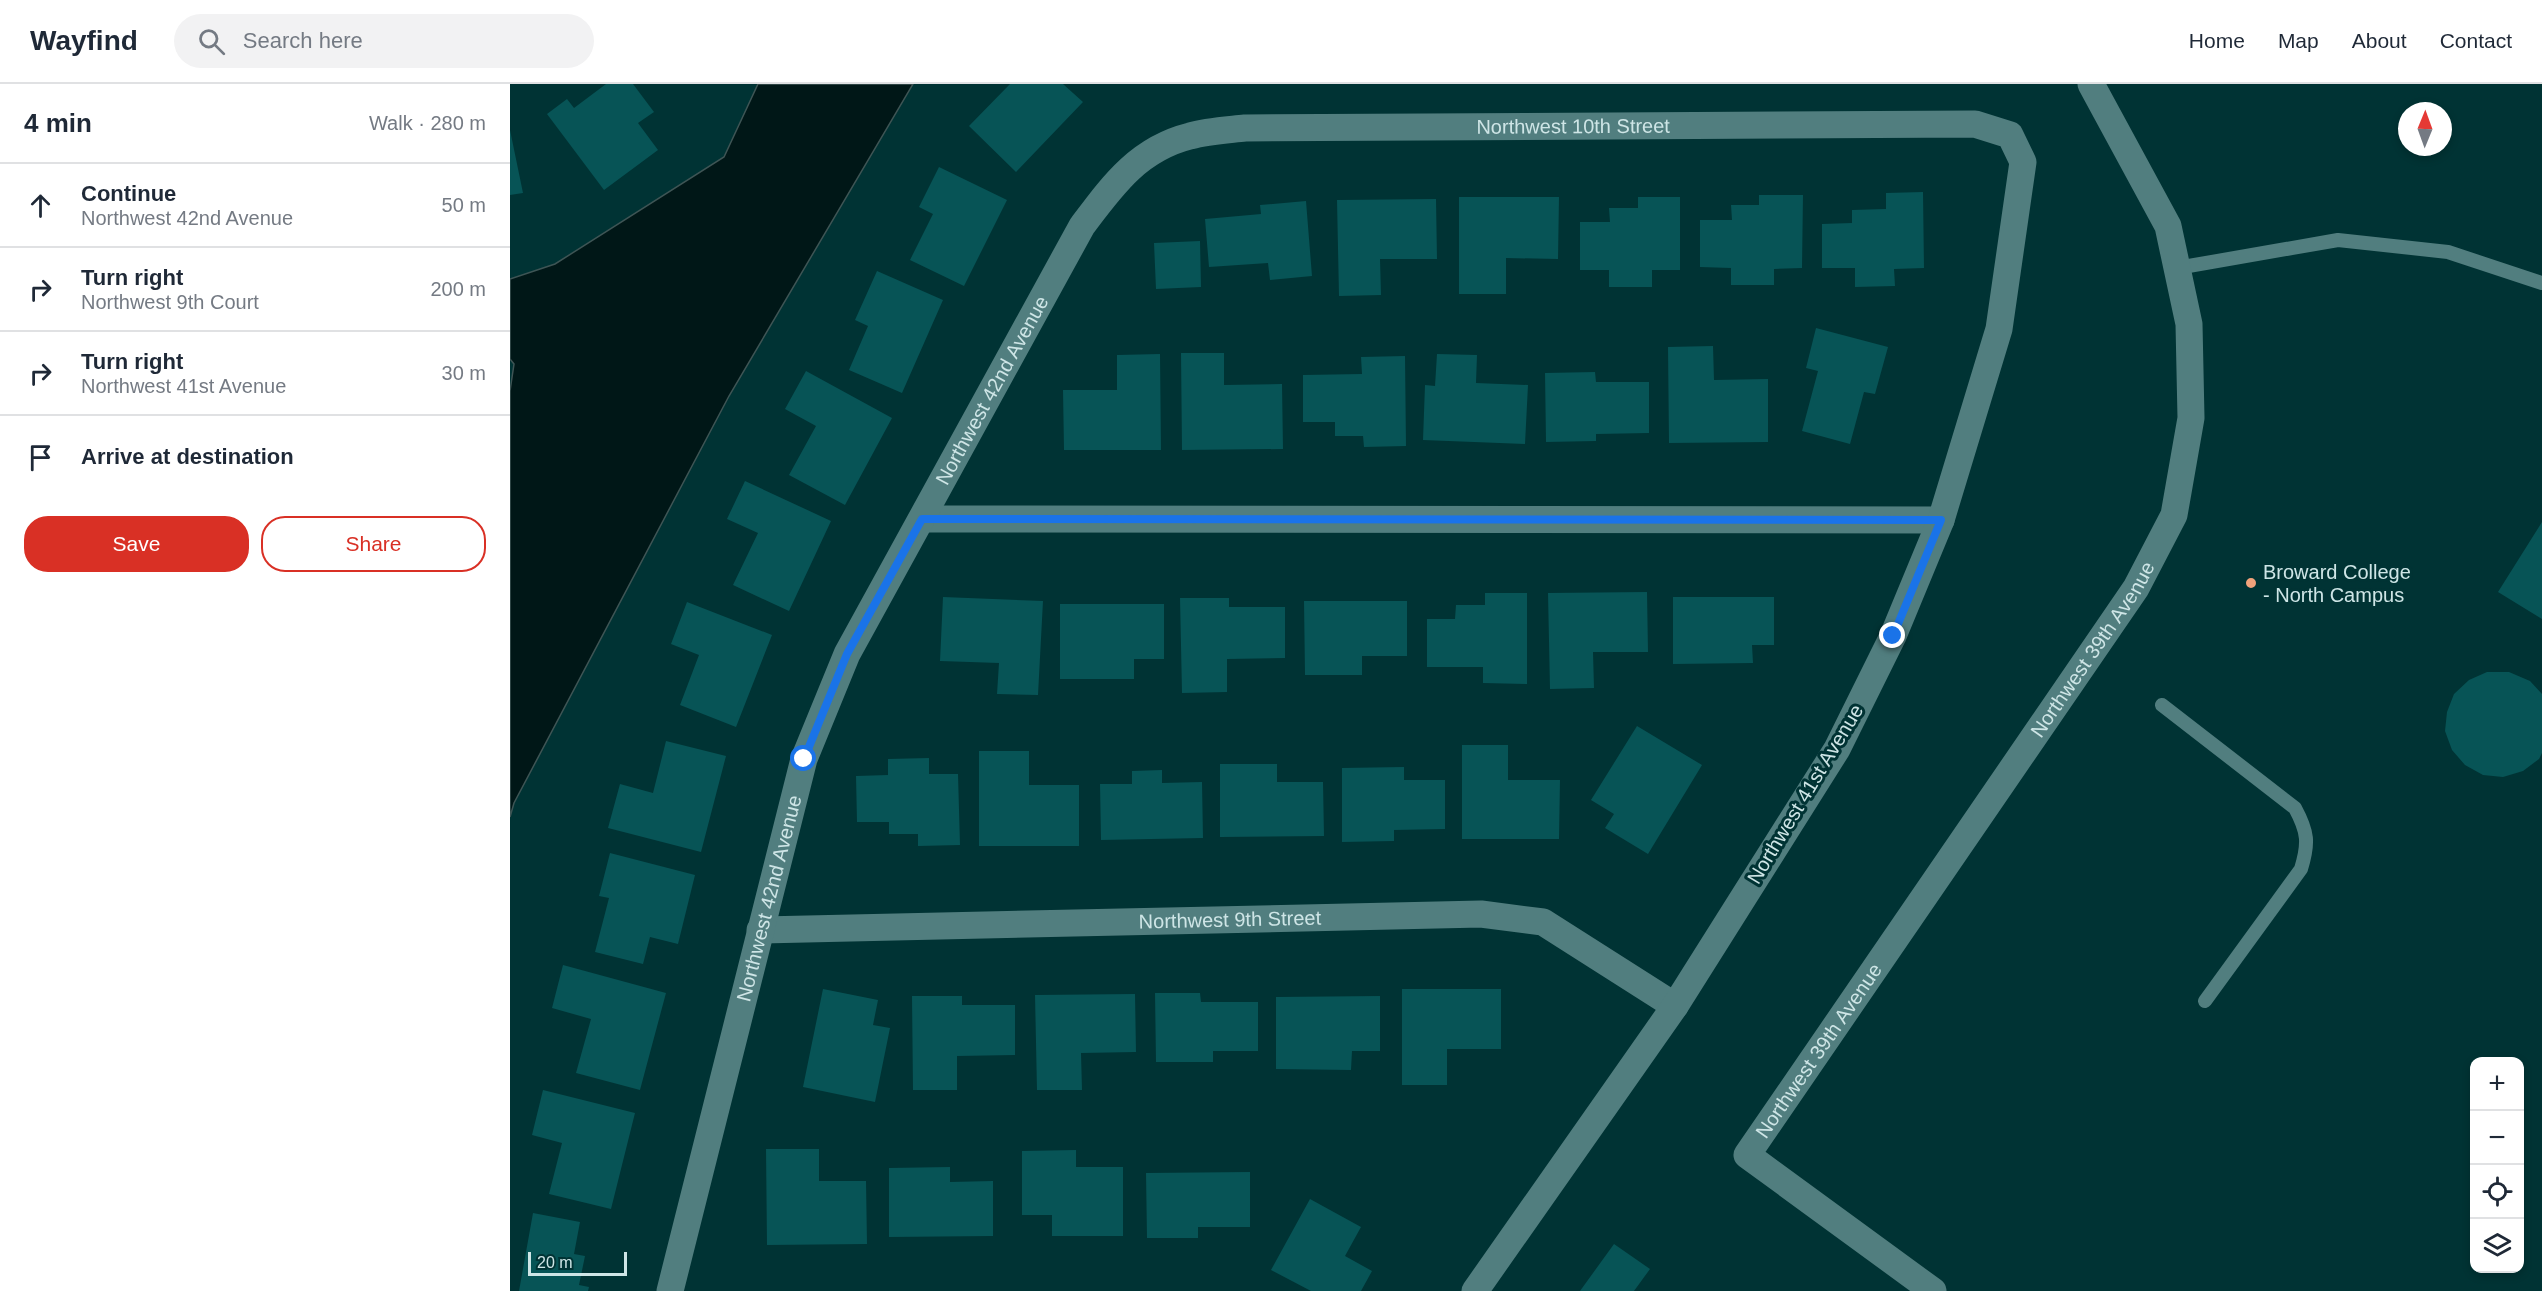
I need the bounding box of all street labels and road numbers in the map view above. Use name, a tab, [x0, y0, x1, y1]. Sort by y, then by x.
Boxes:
street label: Northwest 10th Street	[1476, 115, 1670, 138]
street label: Northwest 42nd Avenue	[931, 292, 1053, 488]
street label: Northwest 39th Avenue	[2026, 558, 2159, 741]
street label: Northwest 41st Avenue	[1743, 700, 1867, 888]
street label: Northwest 42nd Avenue	[732, 793, 805, 1004]
street label: Northwest 9th Street	[1138, 907, 1322, 933]
street label: Northwest 39th Avenue	[1751, 959, 1886, 1142]

